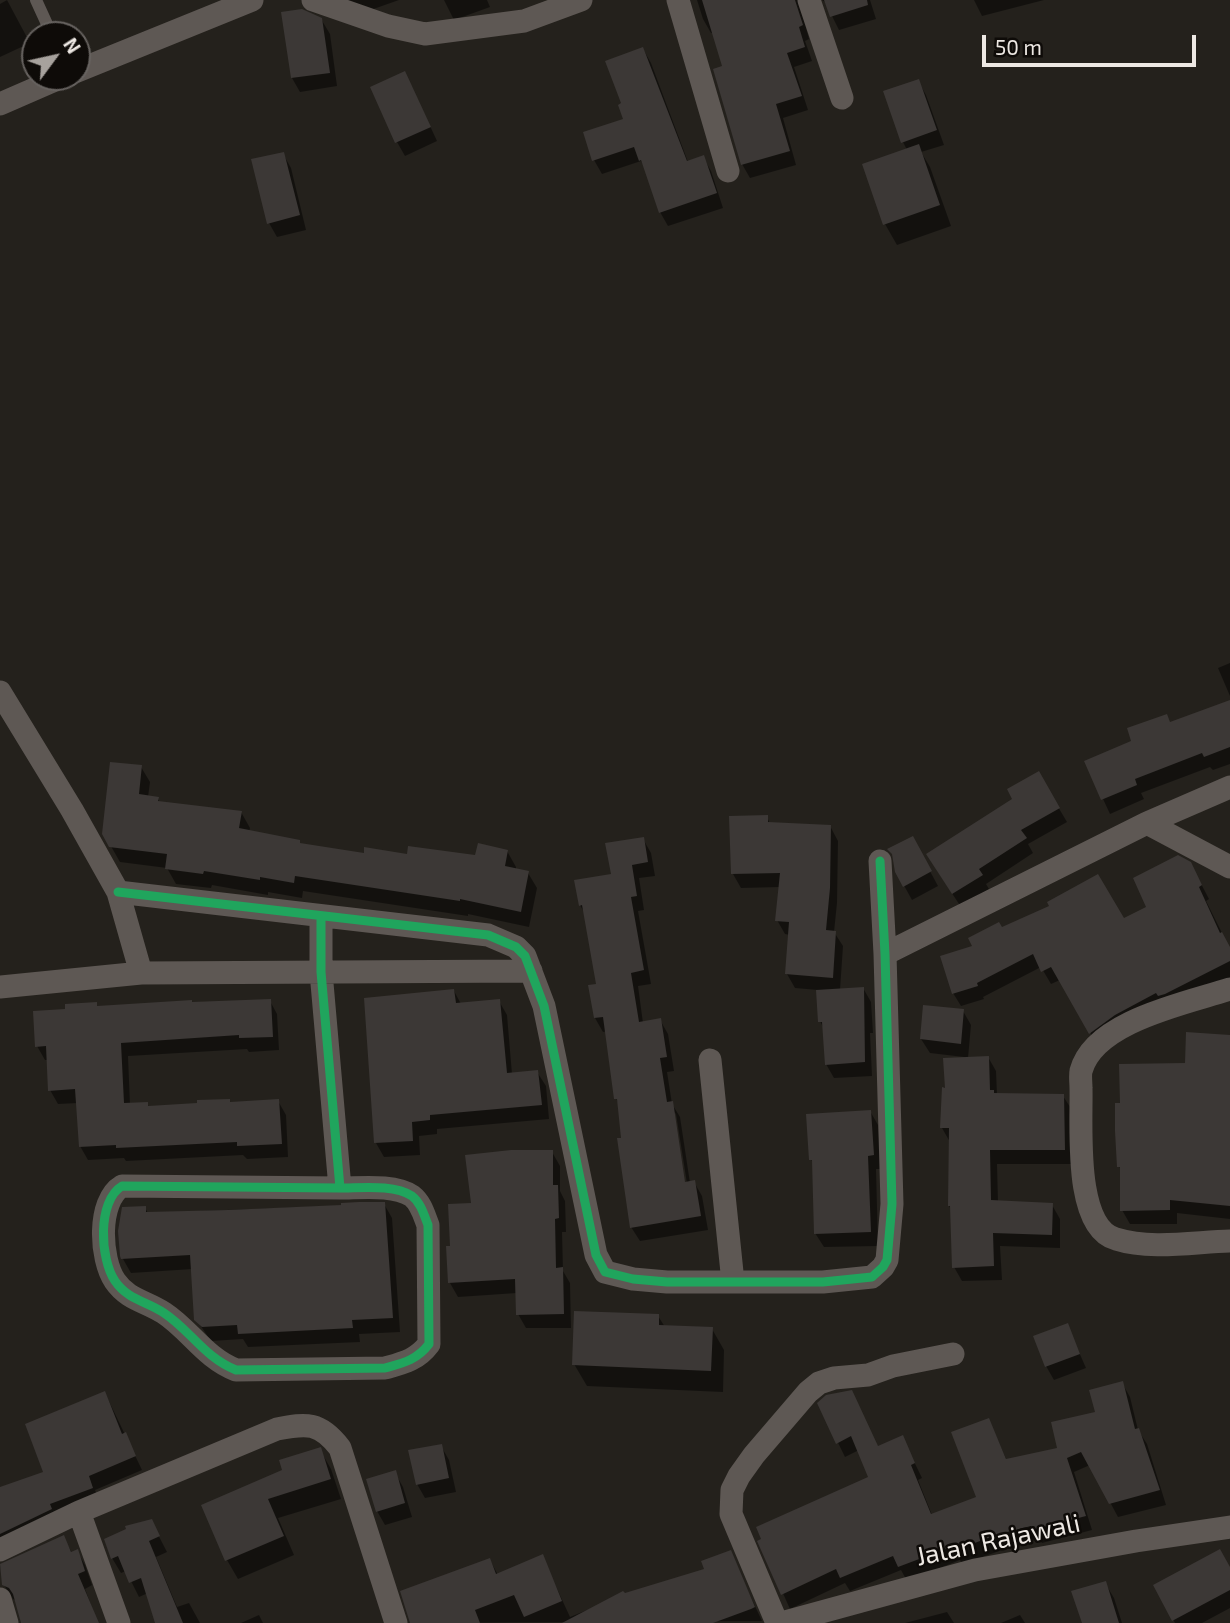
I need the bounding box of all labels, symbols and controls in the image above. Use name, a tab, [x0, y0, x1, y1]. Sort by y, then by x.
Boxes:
north arrow	[21, 21, 91, 91]
scale bar	[985, 21, 1198, 65]
text: N	[59, 33, 86, 57]
text: 50 m	[995, 34, 1042, 59]
street label: Jalan Rajawali	[913, 1507, 1083, 1573]

